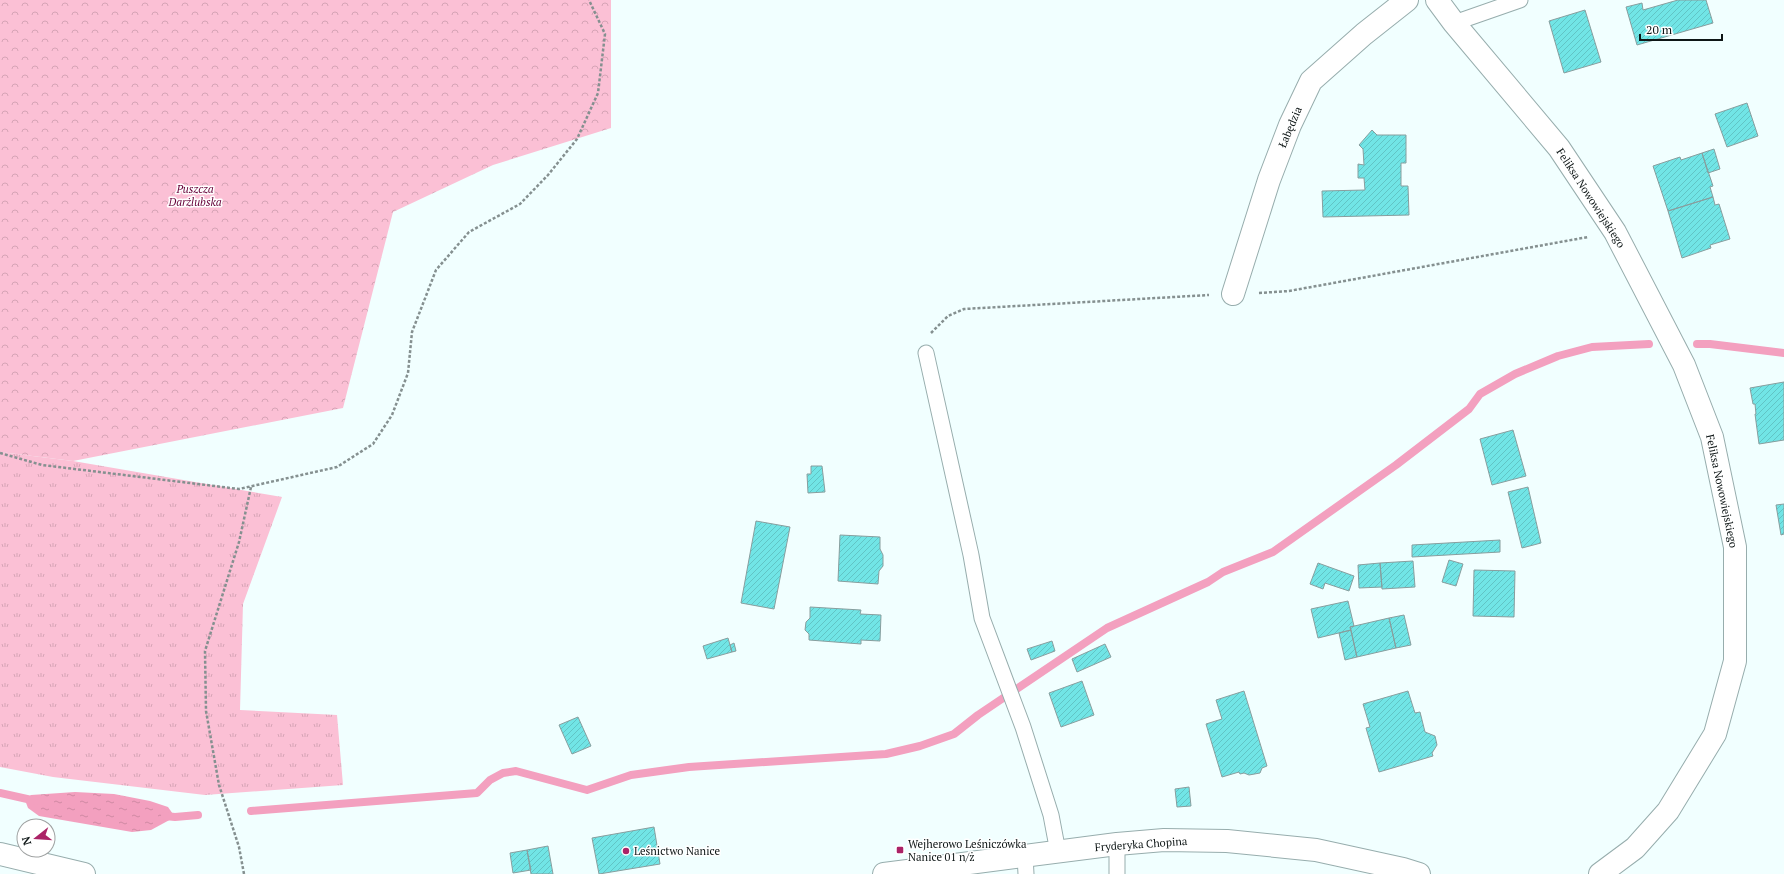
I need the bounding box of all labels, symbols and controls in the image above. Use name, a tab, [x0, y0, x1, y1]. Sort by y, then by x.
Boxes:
scale bar	[1640, 16, 1722, 42]
text: 20 m	[1646, 22, 1673, 37]
street label: Łabędzia	[1275, 104, 1305, 150]
street label: Feliksa Nowowiejskiego	[1554, 146, 1628, 250]
park label: Puszcza Darżlubska	[167, 182, 222, 209]
street label: Feliksa Nowowiejskiego	[1703, 433, 1741, 549]
north arrow	[16, 818, 56, 858]
text: N	[18, 834, 34, 847]
street label: Fryderyka Chopina	[1094, 834, 1188, 854]
place label: Wejherowo Leśniczówka Nanice 01 n/ż	[908, 837, 1027, 864]
place label: Leśnictwo Nanice	[634, 844, 720, 858]
marker: Wejherowo Leśniczówka Nanice 01 n/ż	[895, 845, 905, 855]
marker: Leśnictwo Nanice	[621, 846, 631, 856]

